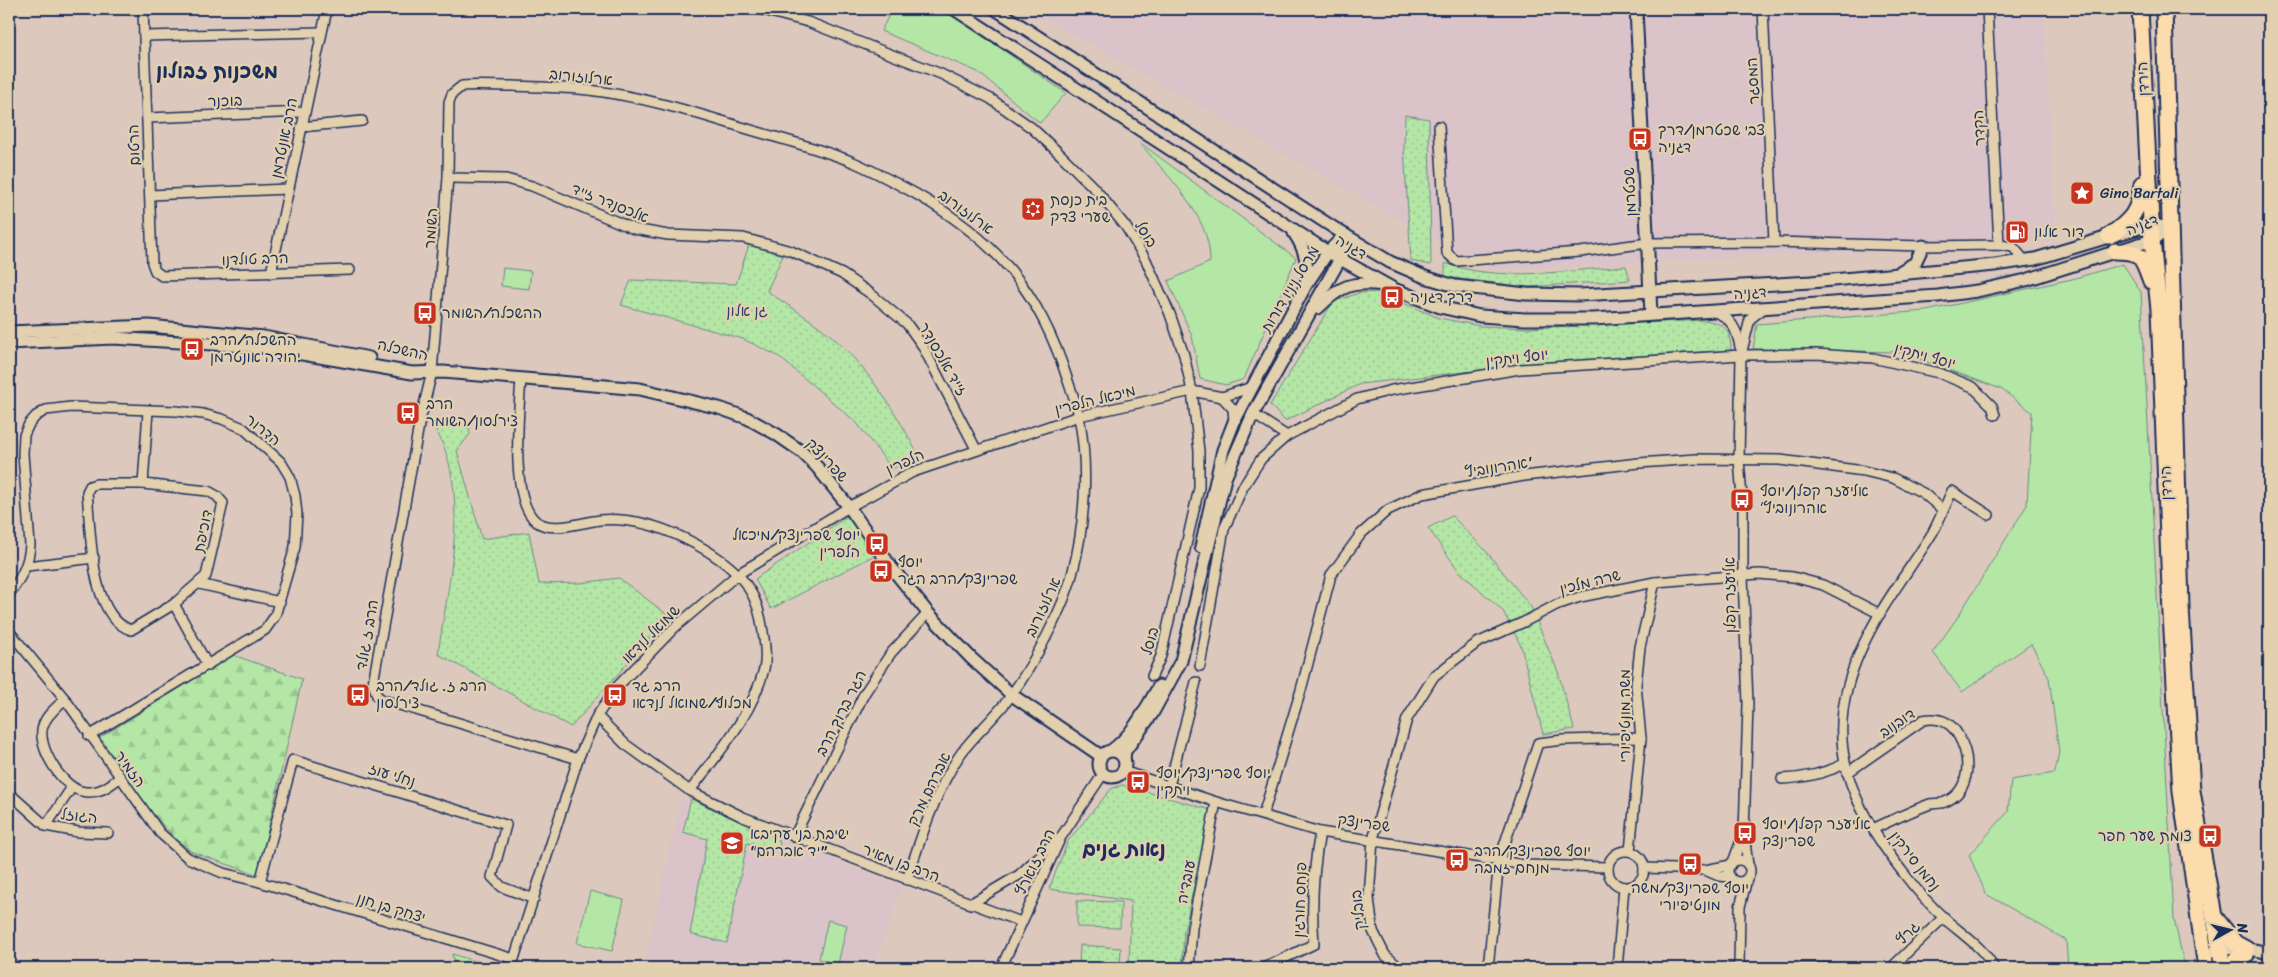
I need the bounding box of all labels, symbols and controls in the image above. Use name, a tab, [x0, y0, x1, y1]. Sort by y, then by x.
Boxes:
district label: משכנות זבולון	[156, 54, 278, 89]
street label: המסגר	[1739, 57, 1767, 105]
street label: ארלוזורוב	[548, 61, 614, 93]
street label: הירדן	[2129, 61, 2157, 97]
street label: בוכנר	[207, 87, 243, 115]
street label: הרב אונטרמן	[263, 95, 305, 181]
street label: הקדר	[1965, 109, 1993, 147]
place label: צבי שכטרמן/דרך דגניה	[1658, 117, 1765, 160]
street label: הרטום	[120, 124, 148, 166]
bus stop icon: צבי שכטרמן/דרך דגניה	[1627, 126, 1653, 152]
street label: שכטרמן	[1616, 166, 1644, 217]
street label: אלכסנדר זייד	[567, 176, 653, 230]
place icon: Gino Bartali	[2069, 180, 2095, 206]
place label: Gino Bartali	[2100, 180, 2179, 206]
street label: ארלוזורוב	[932, 183, 1000, 241]
place label: בית כנסת שערי צדק	[1050, 187, 1110, 230]
synagogue icon: בית כנסת שערי צדק	[1020, 196, 1046, 222]
street label: השומר	[417, 207, 445, 249]
street label: דגניה	[2122, 207, 2162, 243]
street label: בוסל	[1127, 215, 1165, 253]
fuel station icon: דור אלון	[2004, 219, 2030, 245]
place label: דור אלון	[2034, 219, 2084, 245]
street label: דגניה	[1330, 227, 1372, 267]
street label: מרסל ניניו דורות	[1253, 240, 1326, 339]
street label: הרב טולדנו	[221, 245, 289, 273]
street label: דגניה	[1733, 279, 1767, 307]
bus stop icon: דרך דגניה	[1379, 284, 1405, 310]
place label: דרך דגניה	[1410, 284, 1473, 310]
park label: גן אלון	[726, 298, 768, 324]
bus stop icon: ההשכלה/השומר	[412, 300, 438, 326]
place label: ההשכלה/השומר	[442, 300, 542, 326]
street label: זייד אלכסנדר	[911, 317, 975, 401]
place label: ההשכלה/הרב יהודה אונטרמן	[210, 327, 301, 370]
street label: ההשכלה	[375, 331, 431, 369]
street label: יוסף ויתקין	[1891, 335, 1959, 377]
bus stop icon: ההשכלה/הרב יהודה אונטרמן	[179, 336, 205, 362]
street label: יוסף ויתקין	[1484, 341, 1550, 375]
street label: מיכאל הלפרין	[1052, 377, 1138, 423]
place label: הרב צירלסון/השומר	[426, 391, 518, 434]
bus stop icon: הרב צירלסון/השומר	[395, 400, 421, 426]
street label: הדרור	[239, 407, 287, 453]
street label: שפרינצק	[799, 432, 855, 489]
street label: הלפרין	[881, 442, 929, 482]
street label: אהרונוביץ'	[1463, 449, 1535, 485]
street label: הירדן	[2152, 465, 2180, 501]
place label: אליעזר קפלן/יוסף אהרונוביץ׳	[1760, 478, 1869, 521]
bus stop icon: אליעזר קפלן/יוסף אהרונוביץ׳	[1729, 487, 1755, 513]
street label: דוכיפת	[186, 507, 220, 556]
place label: יוסף שפרינצק/מיכאל הלפרין	[732, 522, 860, 565]
bus stop icon: יוסף שפרינצק/מיכאל הלפרין	[864, 531, 890, 557]
place label: יוסף שפרינצק/הרב הגר	[898, 549, 1018, 592]
street label: אליעזר קפלן	[1716, 556, 1744, 633]
bus stop icon: יוסף שפרינצק/הרב הגר	[868, 558, 894, 584]
street label: שרה מלכין	[1557, 562, 1624, 602]
street label: ארלוזורוב	[1018, 572, 1068, 642]
street label: הרב ז גולד	[348, 597, 386, 673]
street label: שמואל לנדאו	[615, 598, 687, 670]
street label: בוסל	[1134, 624, 1166, 658]
street label: הגר ברוך הרב	[808, 665, 874, 761]
street label: משה מונטיפיורי	[1612, 669, 1638, 763]
place label: הרב ז. גולד/הרב צירלסון	[376, 673, 487, 716]
place label: הרב גד מכלוף/שמואל לנדאו	[632, 673, 752, 716]
bus stop icon: הרב ז. גולד/הרב צירלסון	[345, 682, 371, 708]
bus stop icon: הרב גד מכלוף/שמואל לנדאו	[602, 682, 628, 708]
street label: דובנוב	[1873, 701, 1921, 745]
street label: הזמיר	[108, 745, 152, 793]
street label: אברהם מרק	[900, 747, 958, 831]
street label: נחלי עוז	[365, 755, 419, 795]
place label: יוסף שפרינצק/יוסף ויתקין	[1156, 760, 1271, 803]
bus stop icon: יוסף שפרינצק/יוסף ויתקין	[1125, 769, 1151, 795]
street label: הגוזל	[59, 801, 99, 831]
street label: שפרינצק	[1336, 806, 1392, 840]
place label: אליעזר קפלן/יוסף שפרינצק	[1762, 811, 1871, 854]
bus stop icon: אליעזר קפלן/יוסף שפרינצק	[1732, 820, 1758, 846]
place label: ישיבת בני עקיבא "יד אברהם"	[750, 821, 849, 864]
place label: צומת שער חפר	[2098, 823, 2192, 849]
bus stop icon: צומת שער חפר	[2197, 823, 2223, 849]
street label: הרב זוארץ	[1008, 824, 1062, 900]
street label: נחמן סירקין	[1883, 825, 1947, 897]
school or university icon: ישיבת בני עקיבא "יד אברהם"	[719, 830, 745, 856]
district label: נאות גנים	[1082, 832, 1166, 867]
street label: הרב בן מאיר	[858, 836, 944, 890]
place label: יוסף שפרינצק/הרב מנחם זמבה	[1474, 838, 1591, 881]
bus stop icon: יוסף שפרינצק/הרב מנחם זמבה	[1444, 847, 1470, 873]
bus stop icon: יוסף שפרינצק/משה מונטיפיורי	[1677, 851, 1703, 877]
street label: עובדיה	[1169, 858, 1203, 906]
street label: פנחס חורגין	[1286, 862, 1314, 938]
place label: יוסף שפרינצק/משה מונטיפיורי	[1631, 875, 1749, 918]
street label: יצחק בן חנן	[353, 885, 429, 931]
street label: בובליק	[1343, 888, 1373, 932]
north arrow	[2206, 904, 2256, 954]
street label: גרץ	[1889, 914, 1927, 952]
text: N	[2229, 921, 2255, 935]

